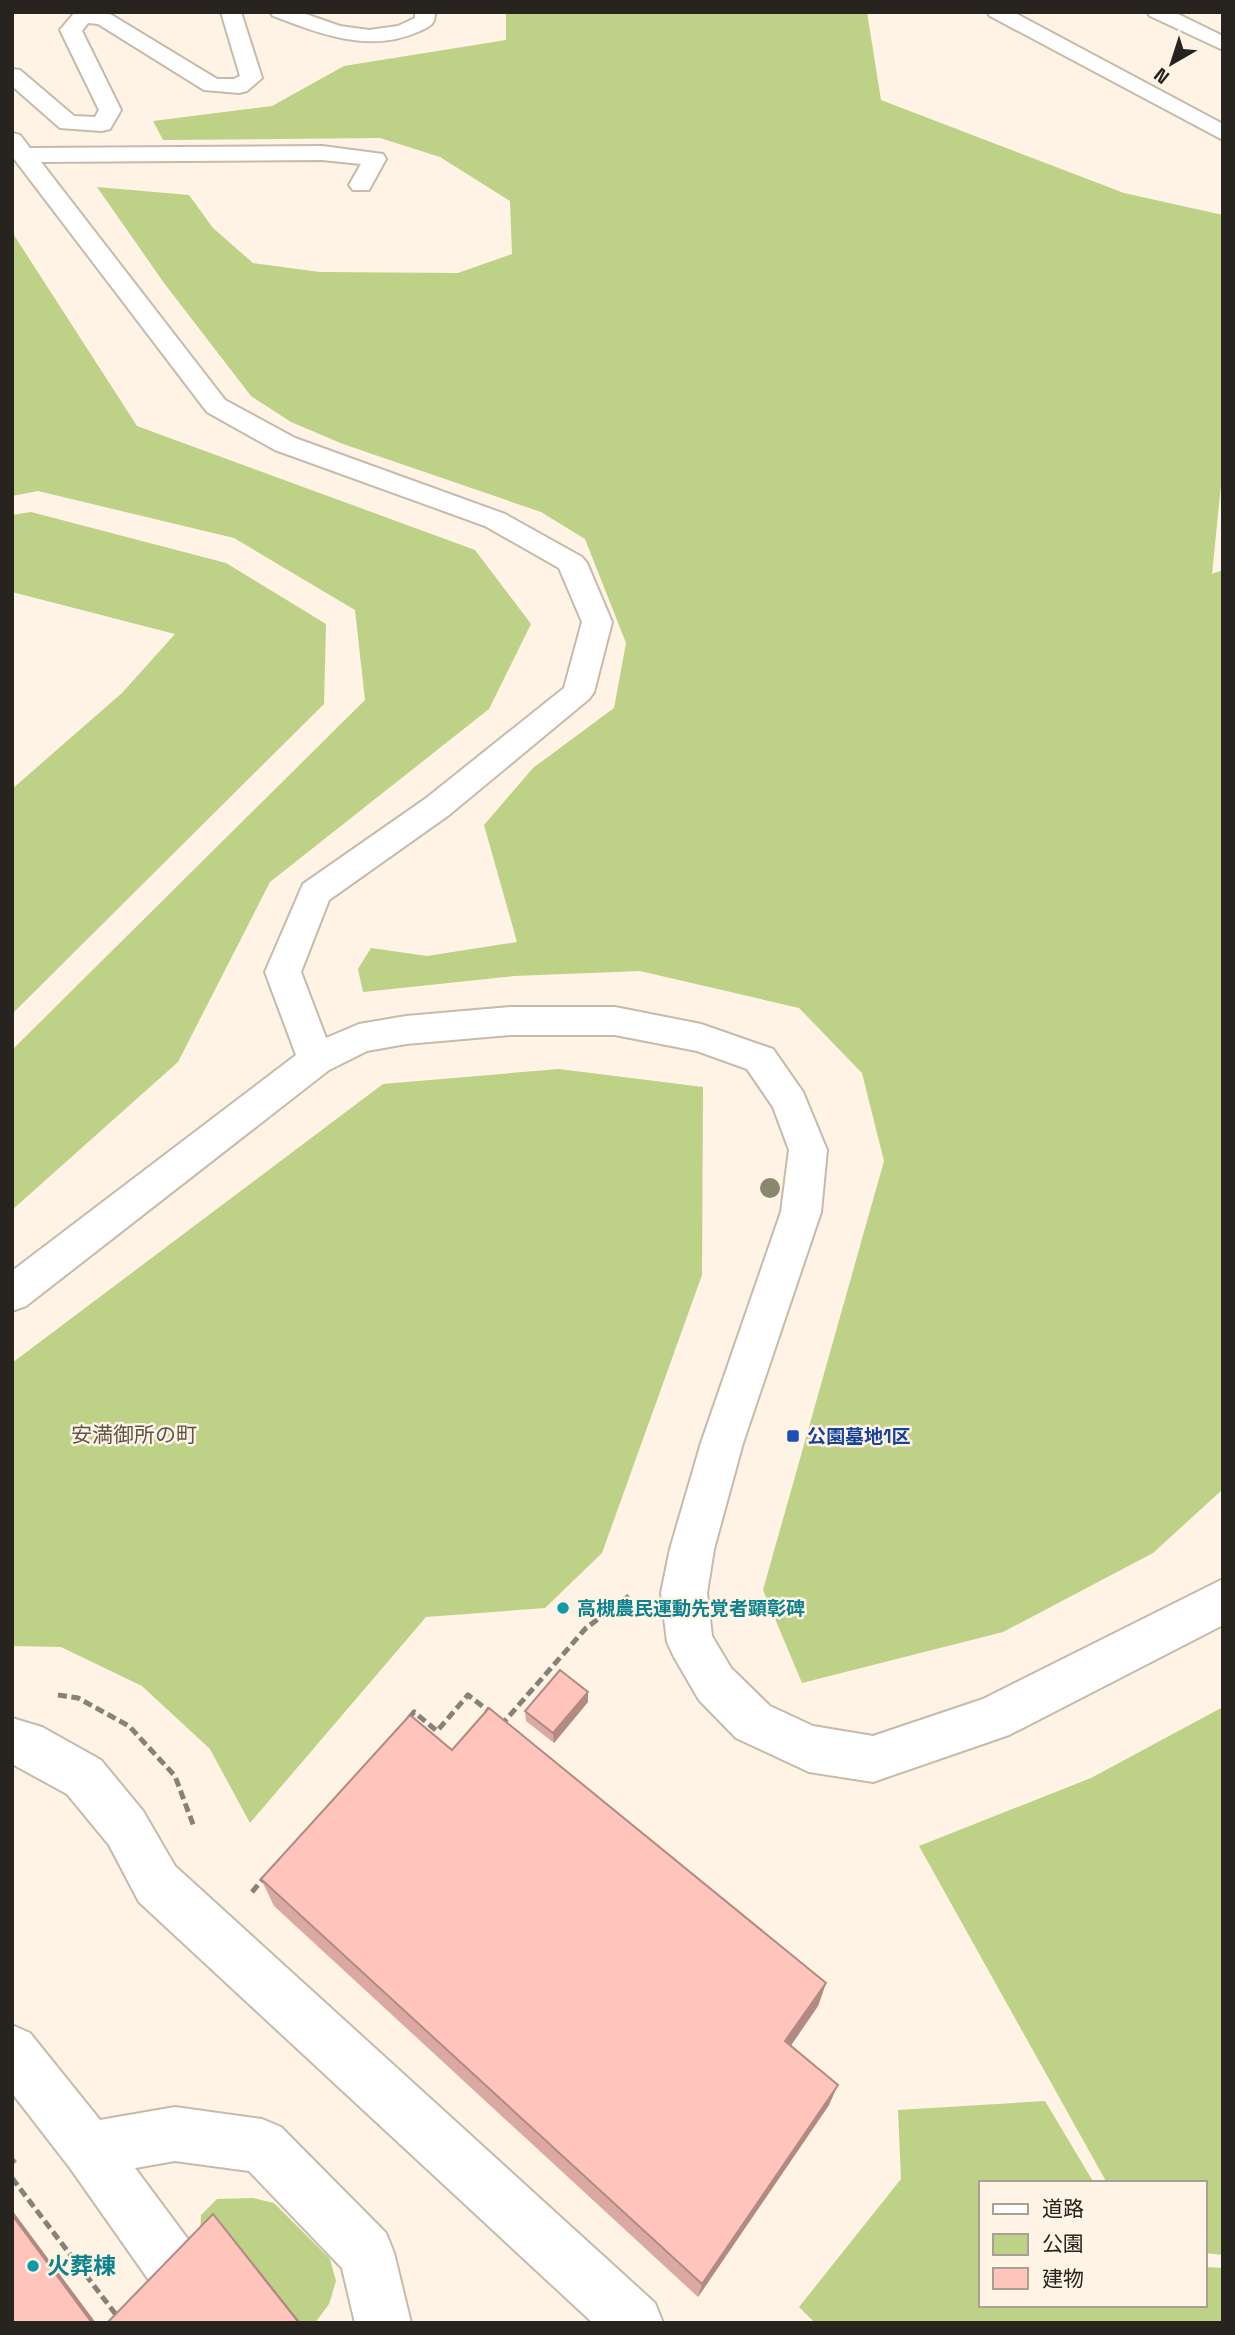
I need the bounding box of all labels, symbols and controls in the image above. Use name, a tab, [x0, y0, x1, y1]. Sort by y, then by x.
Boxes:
north arrow	[1137, 28, 1207, 98]
text: N	[1149, 62, 1174, 90]
district label: 安満御所の町	[71, 1421, 197, 1448]
place label: 公園墓地1区	[807, 1424, 911, 1449]
marker: 公園墓地1区	[785, 1428, 801, 1444]
place label: 高槻農民運動先覚者顕彰碑	[577, 1596, 805, 1621]
marker: 高槻農民運動先覚者顕彰碑	[555, 1600, 571, 1616]
legend	[979, 2181, 1207, 2307]
text: 道路	[1042, 2195, 1084, 2222]
text: 公園	[1042, 2230, 1084, 2257]
place label: 火葬棟	[47, 2251, 116, 2281]
marker: 火葬棟	[25, 2258, 41, 2274]
text: 建物	[1042, 2265, 1084, 2292]

